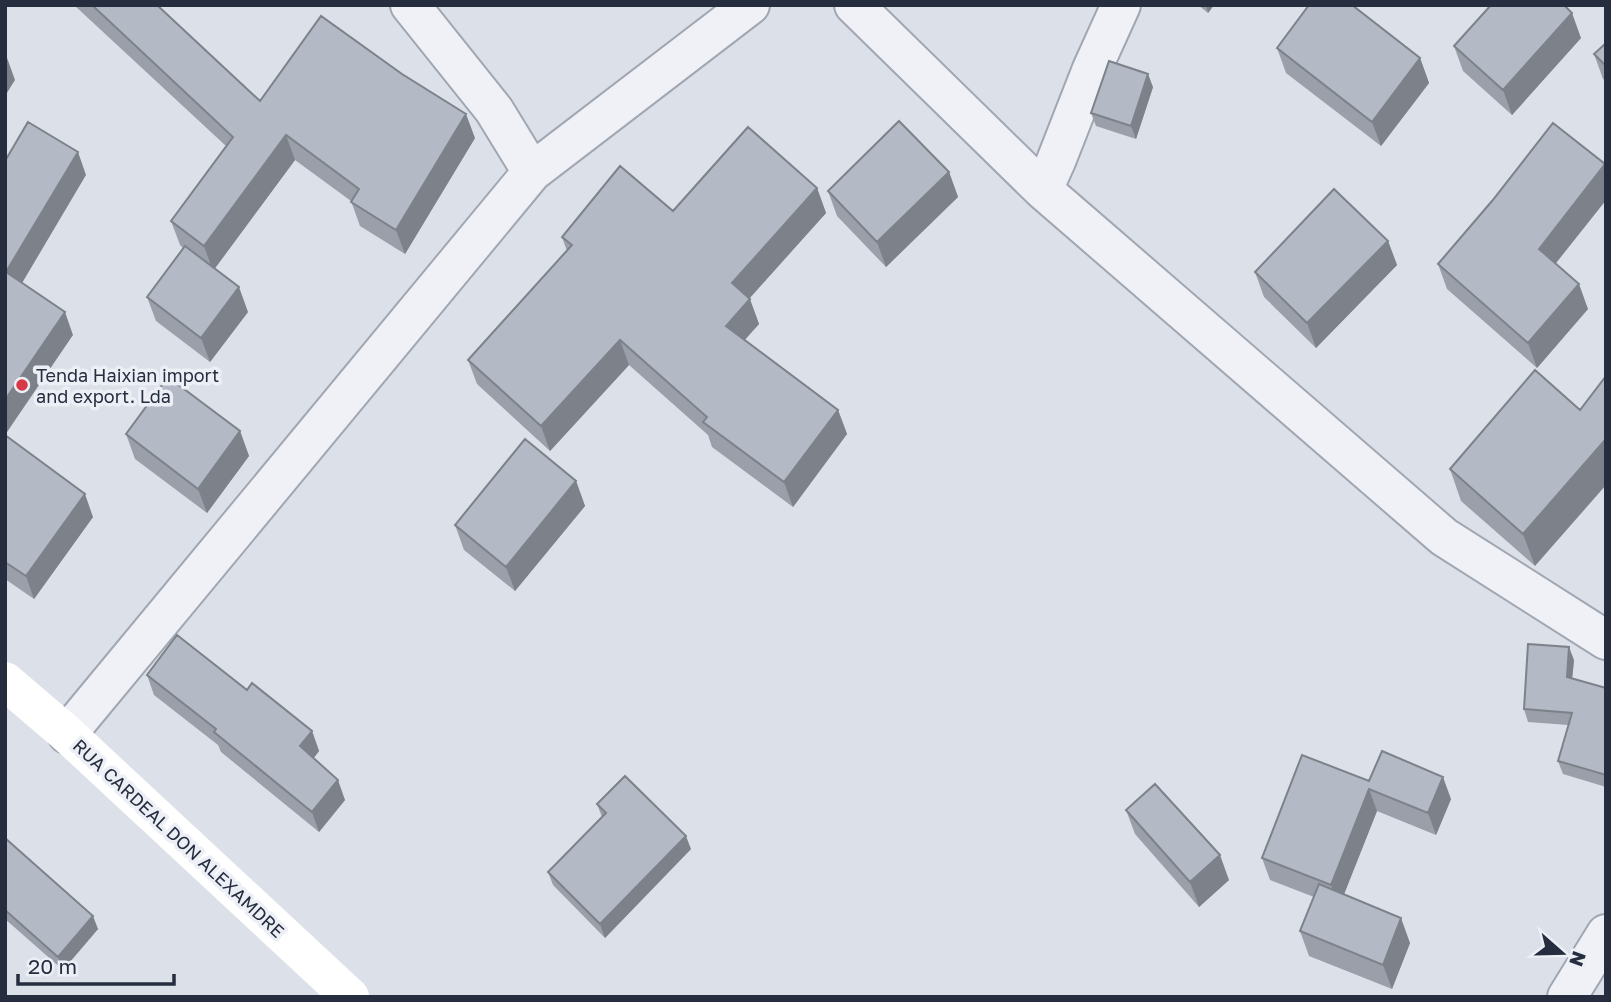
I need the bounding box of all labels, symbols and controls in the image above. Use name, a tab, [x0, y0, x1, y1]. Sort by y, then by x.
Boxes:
place label: Tenda Haixian import and export. Lda	[36, 364, 219, 407]
marker: Tenda Haixian import and export. Lda	[14, 377, 30, 393]
street label: RUA CARDEAL DON ALEXAMDRE	[69, 734, 289, 942]
north arrow	[1527, 918, 1597, 988]
scale bar	[18, 942, 173, 986]
text: N	[1565, 948, 1592, 970]
text: 20 m	[28, 953, 77, 979]

